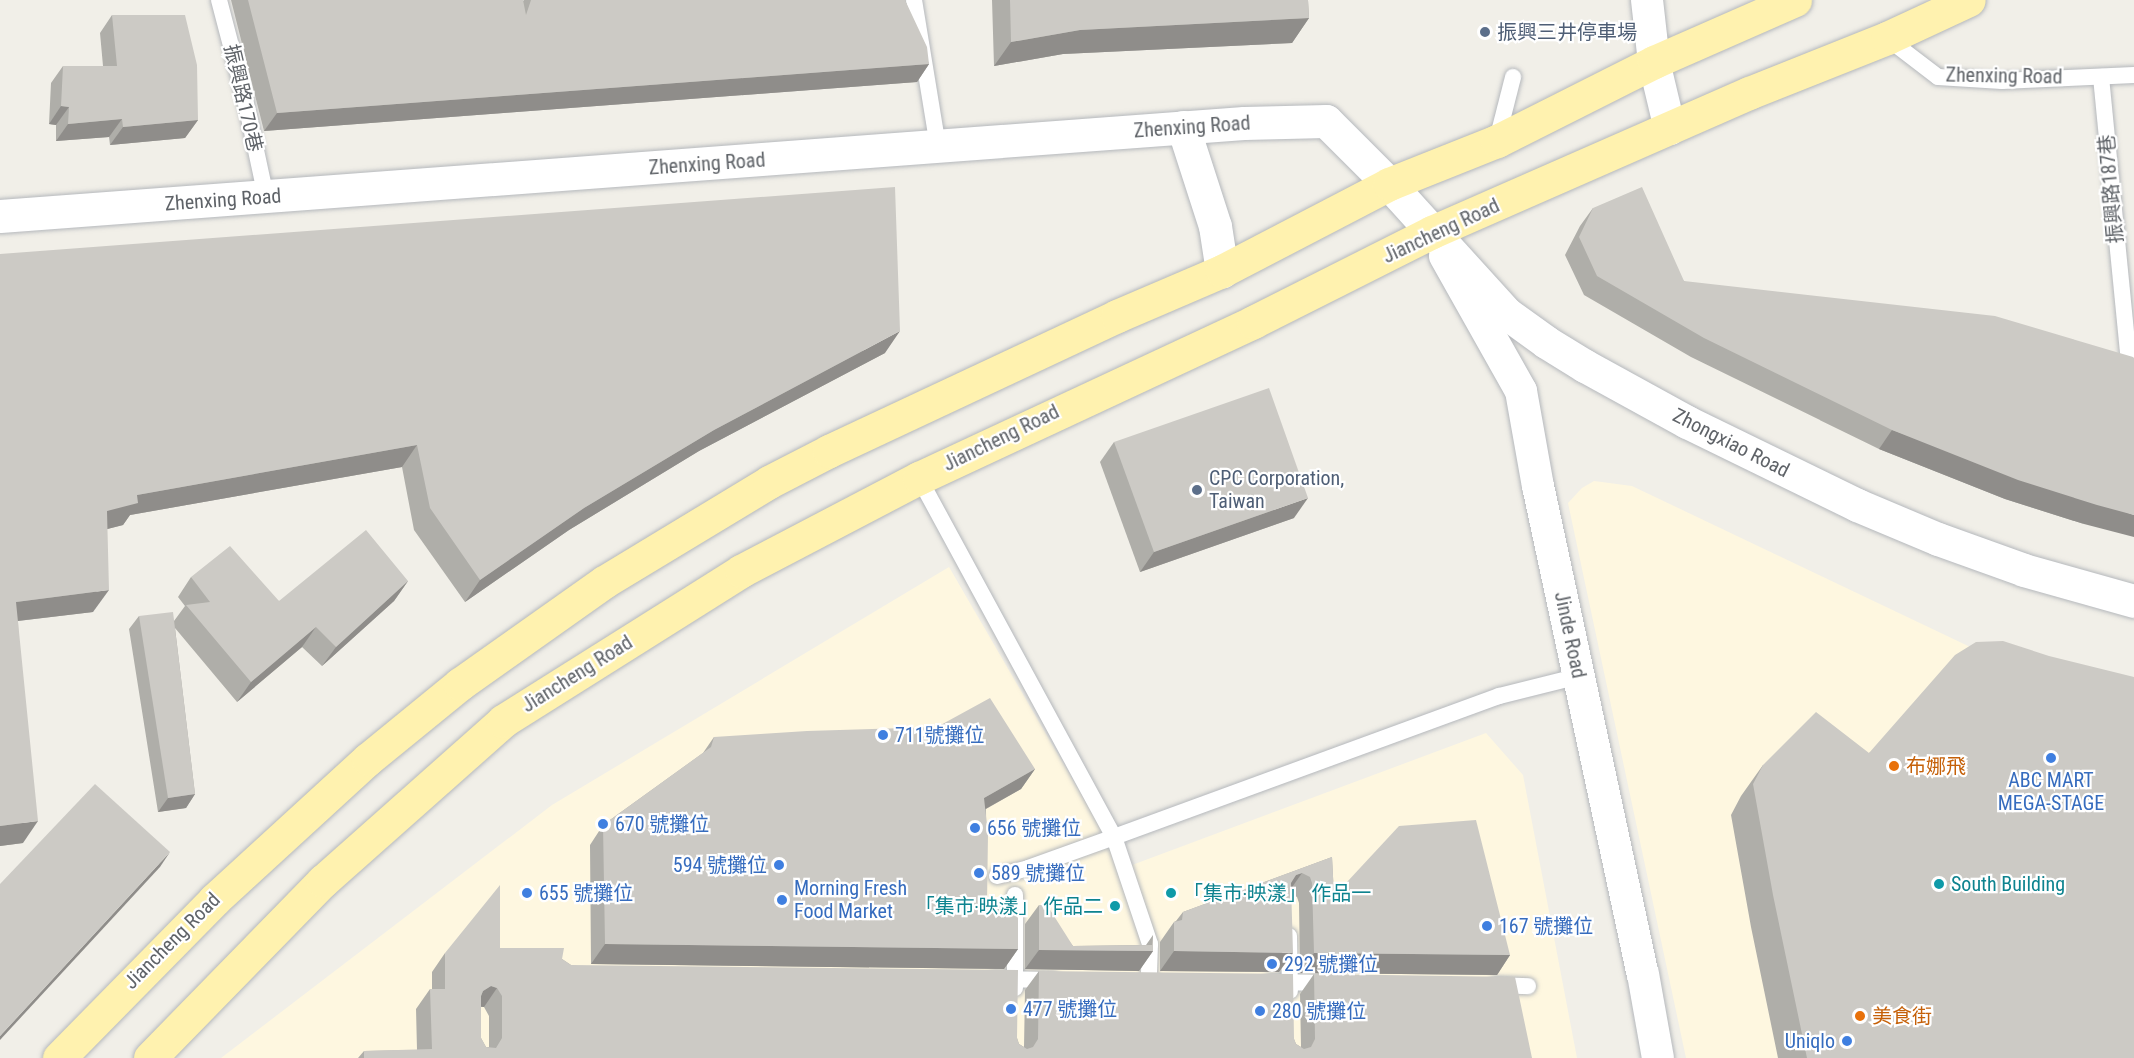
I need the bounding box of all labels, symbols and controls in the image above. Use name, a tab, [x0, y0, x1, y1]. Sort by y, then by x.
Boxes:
place label: 振興三井停車場	[1497, 20, 1637, 44]
marker: 振興三井停車場	[1478, 25, 1492, 39]
street label: 振興路170巷	[219, 42, 267, 154]
street label: Zhenxing Road	[1945, 63, 2063, 89]
street label: Zhenxing Road	[1133, 111, 1251, 143]
street label: 振興路187巷	[2094, 133, 2128, 245]
street label: Zhenxing Road	[648, 148, 766, 180]
street label: Zhenxing Road	[164, 184, 282, 216]
street label: Jiancheng Road	[1379, 193, 1503, 269]
street label: Jiancheng Road	[939, 400, 1063, 476]
street label: Zhongxiao Road	[1669, 403, 1793, 483]
place label: CPC Corporation, Taiwan	[1209, 466, 1344, 513]
marker: CPC Corporation, Taiwan	[1190, 483, 1204, 497]
street label: Jinde Road	[1549, 589, 1591, 681]
street label: Jiancheng Road	[517, 630, 637, 718]
place label: 711號攤位	[895, 723, 985, 747]
marker: 711號攤位	[876, 728, 890, 742]
marker: ABC MART MEGA-STAGE	[2044, 751, 2058, 765]
place label: 布娜飛	[1906, 754, 1966, 778]
marker: 布娜飛	[1887, 759, 1901, 773]
place label: ABC MART MEGA-STAGE	[1998, 768, 2104, 815]
place label: 670 號攤位	[615, 812, 709, 836]
place label: 656 號攤位	[987, 816, 1081, 840]
marker: 670 號攤位	[596, 817, 610, 831]
marker: 656 號攤位	[968, 821, 982, 835]
place label: 594 號攤位	[673, 853, 767, 877]
marker: 594 號攤位	[772, 858, 786, 872]
place label: 589 號攤位	[991, 861, 1085, 885]
marker: 589 號攤位	[972, 866, 986, 880]
place label: South Building	[1951, 872, 2065, 896]
place label: Morning Fresh Food Market	[794, 876, 907, 923]
marker: South Building	[1932, 877, 1946, 891]
place label: 655 號攤位	[539, 881, 633, 905]
place label: 「集市‧映漾」 作品一	[1183, 881, 1371, 905]
marker: 655 號攤位	[520, 886, 534, 900]
marker: 「集市‧映漾」 作品一	[1164, 886, 1178, 900]
street label: Jiancheng Road	[119, 888, 225, 994]
marker: Morning Fresh Food Market	[775, 893, 789, 907]
place label: 「集市‧映漾」 作品二	[915, 894, 1103, 918]
marker: 「集市‧映漾」 作品二	[1108, 899, 1122, 913]
place label: 167 號攤位	[1499, 914, 1593, 938]
marker: 167 號攤位	[1480, 919, 1494, 933]
place label: 292 號攤位	[1284, 952, 1378, 976]
marker: 292 號攤位	[1265, 957, 1279, 971]
place label: 477 號攤位	[1023, 997, 1117, 1021]
place label: 280 號攤位	[1272, 999, 1366, 1023]
marker: 477 號攤位	[1004, 1002, 1018, 1016]
marker: 280 號攤位	[1253, 1004, 1267, 1018]
place label: 美食街	[1872, 1004, 1932, 1028]
marker: 美食街	[1853, 1009, 1867, 1023]
place label: Uniqlo	[1785, 1029, 1835, 1053]
marker: Uniqlo	[1840, 1034, 1854, 1048]

